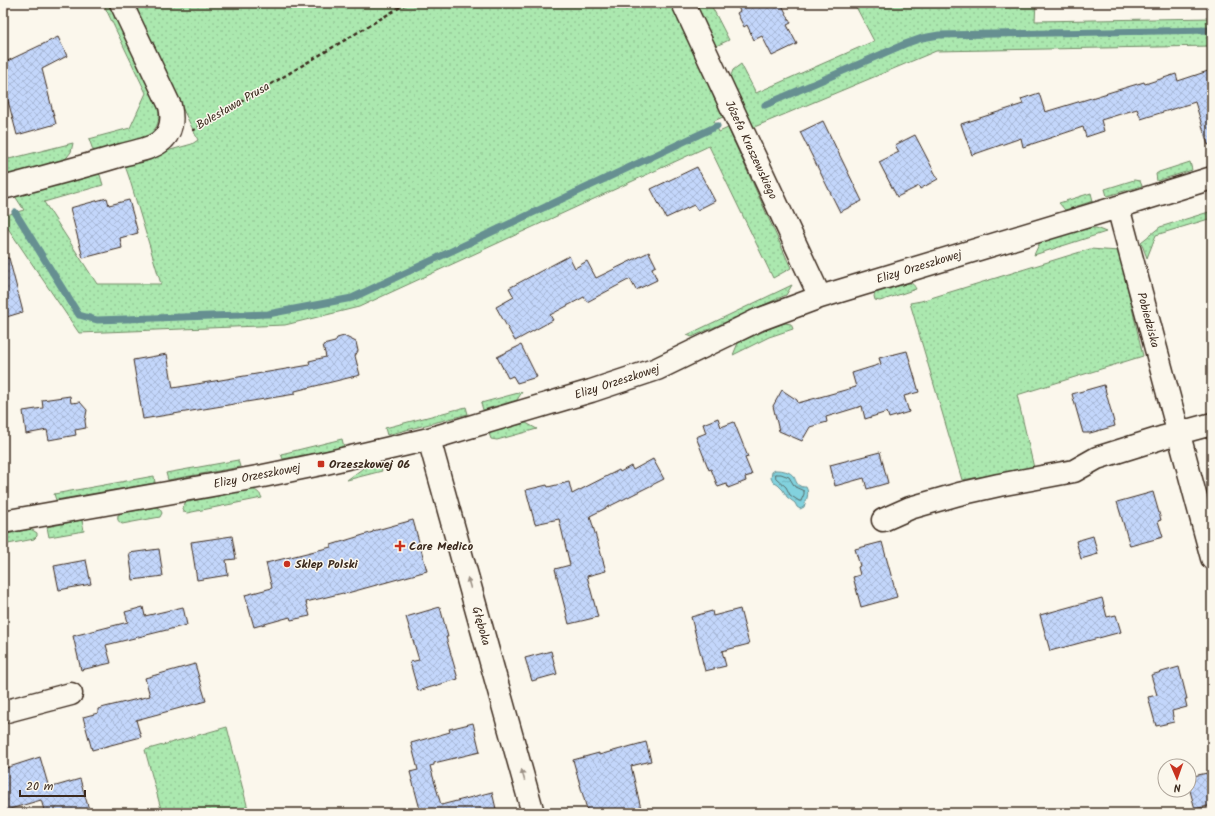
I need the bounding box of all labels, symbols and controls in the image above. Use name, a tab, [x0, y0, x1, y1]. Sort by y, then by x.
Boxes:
street label: Bolesława Prusa	[193, 77, 274, 135]
street label: Józefa Kraszewskiego	[720, 97, 782, 203]
street label: Elizy Orzeszkowej	[874, 245, 965, 289]
street label: Pobiedziska	[1131, 290, 1165, 350]
street label: Elizy Orzeszkowej	[572, 359, 663, 405]
place label: Orzeszkowej 06	[329, 455, 410, 474]
street label: Elizy Orzeszkowej	[212, 458, 303, 494]
marker: Orzeszkowej 06	[316, 459, 326, 469]
place label: Care Medico	[409, 537, 474, 556]
marker: Care Medico	[394, 540, 406, 552]
place label: Sklep Polski	[295, 555, 358, 574]
marker: Sklep Polski	[282, 559, 292, 569]
one-way arrow	[466, 576, 472, 588]
street label: Głęboka	[466, 604, 496, 648]
north arrow	[1157, 758, 1197, 798]
one-way arrow	[520, 769, 526, 781]
scale bar	[20, 772, 85, 798]
text: 20 m	[26, 777, 54, 796]
text: N	[1173, 778, 1181, 796]

